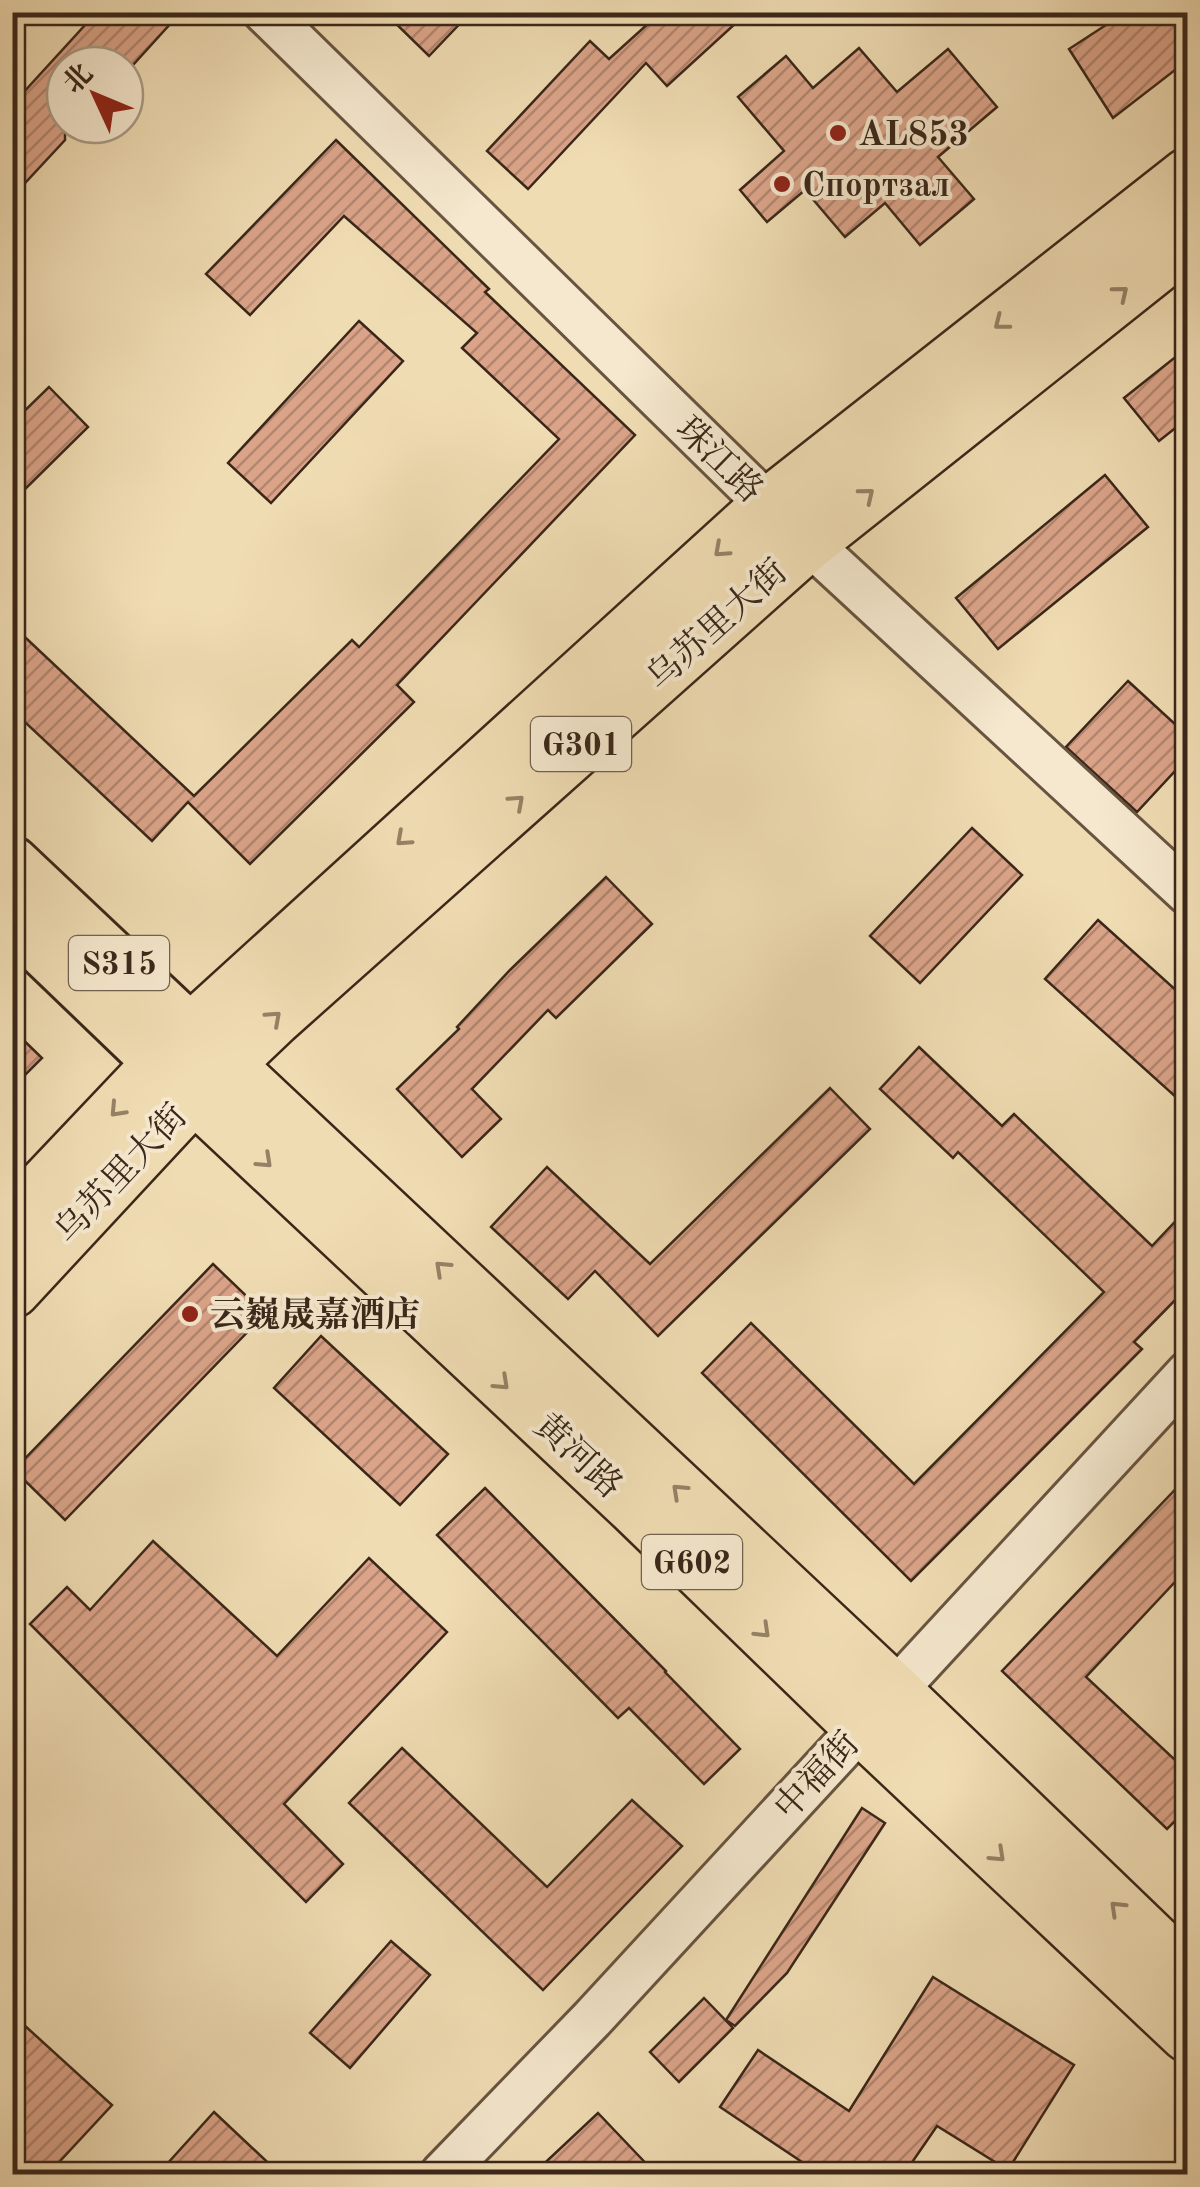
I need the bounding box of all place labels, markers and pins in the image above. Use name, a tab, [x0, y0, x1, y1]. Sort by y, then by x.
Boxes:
place label: AL853	[858, 118, 969, 153]
marker: AL853	[827, 122, 849, 144]
place label: Спортзал	[802, 169, 950, 204]
marker: Спортзал	[771, 173, 793, 195]
place label: 云巍晟嘉酒店	[210, 1295, 420, 1334]
marker: 云巍晟嘉酒店	[179, 1303, 201, 1325]

